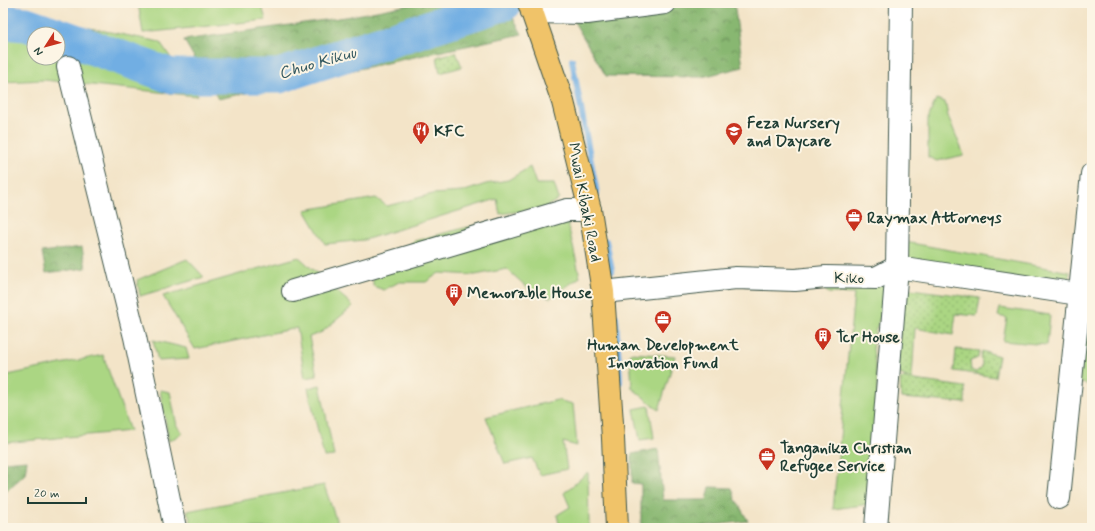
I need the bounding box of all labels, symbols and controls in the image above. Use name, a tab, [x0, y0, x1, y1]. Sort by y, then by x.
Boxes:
north arrow	[26, 26, 66, 66]
water label: Chuo Kikuu	[276, 41, 360, 84]
text: N	[31, 44, 47, 58]
place label: Feza Nursery and Daycare	[747, 113, 840, 152]
restaurant icon: KFC	[411, 120, 431, 145]
place label: KFC	[434, 121, 465, 142]
school or university icon: Feza Nursery and Daycare	[724, 121, 744, 146]
street label: Mwai Kibaki Road	[563, 141, 606, 264]
office icon: Raymax Attorneys	[844, 207, 864, 232]
place label: Raymax Attorneys	[867, 208, 1002, 229]
street label: Kiko	[834, 268, 864, 289]
building icon: Memorable House	[444, 282, 464, 307]
place label: Memorable House	[467, 283, 592, 304]
office icon: Human Development Innovation Fund	[653, 309, 673, 334]
building icon: Tcr House	[813, 326, 833, 351]
place label: Tcr House	[836, 327, 900, 348]
place label: Human Development Innovation Fund	[587, 335, 739, 374]
place label: Tanganika Christian Refugee Service	[780, 438, 912, 479]
office icon: Tanganika Christian Refugee Service	[757, 446, 777, 471]
scale bar	[28, 479, 86, 505]
text: 20 m	[34, 486, 60, 502]

